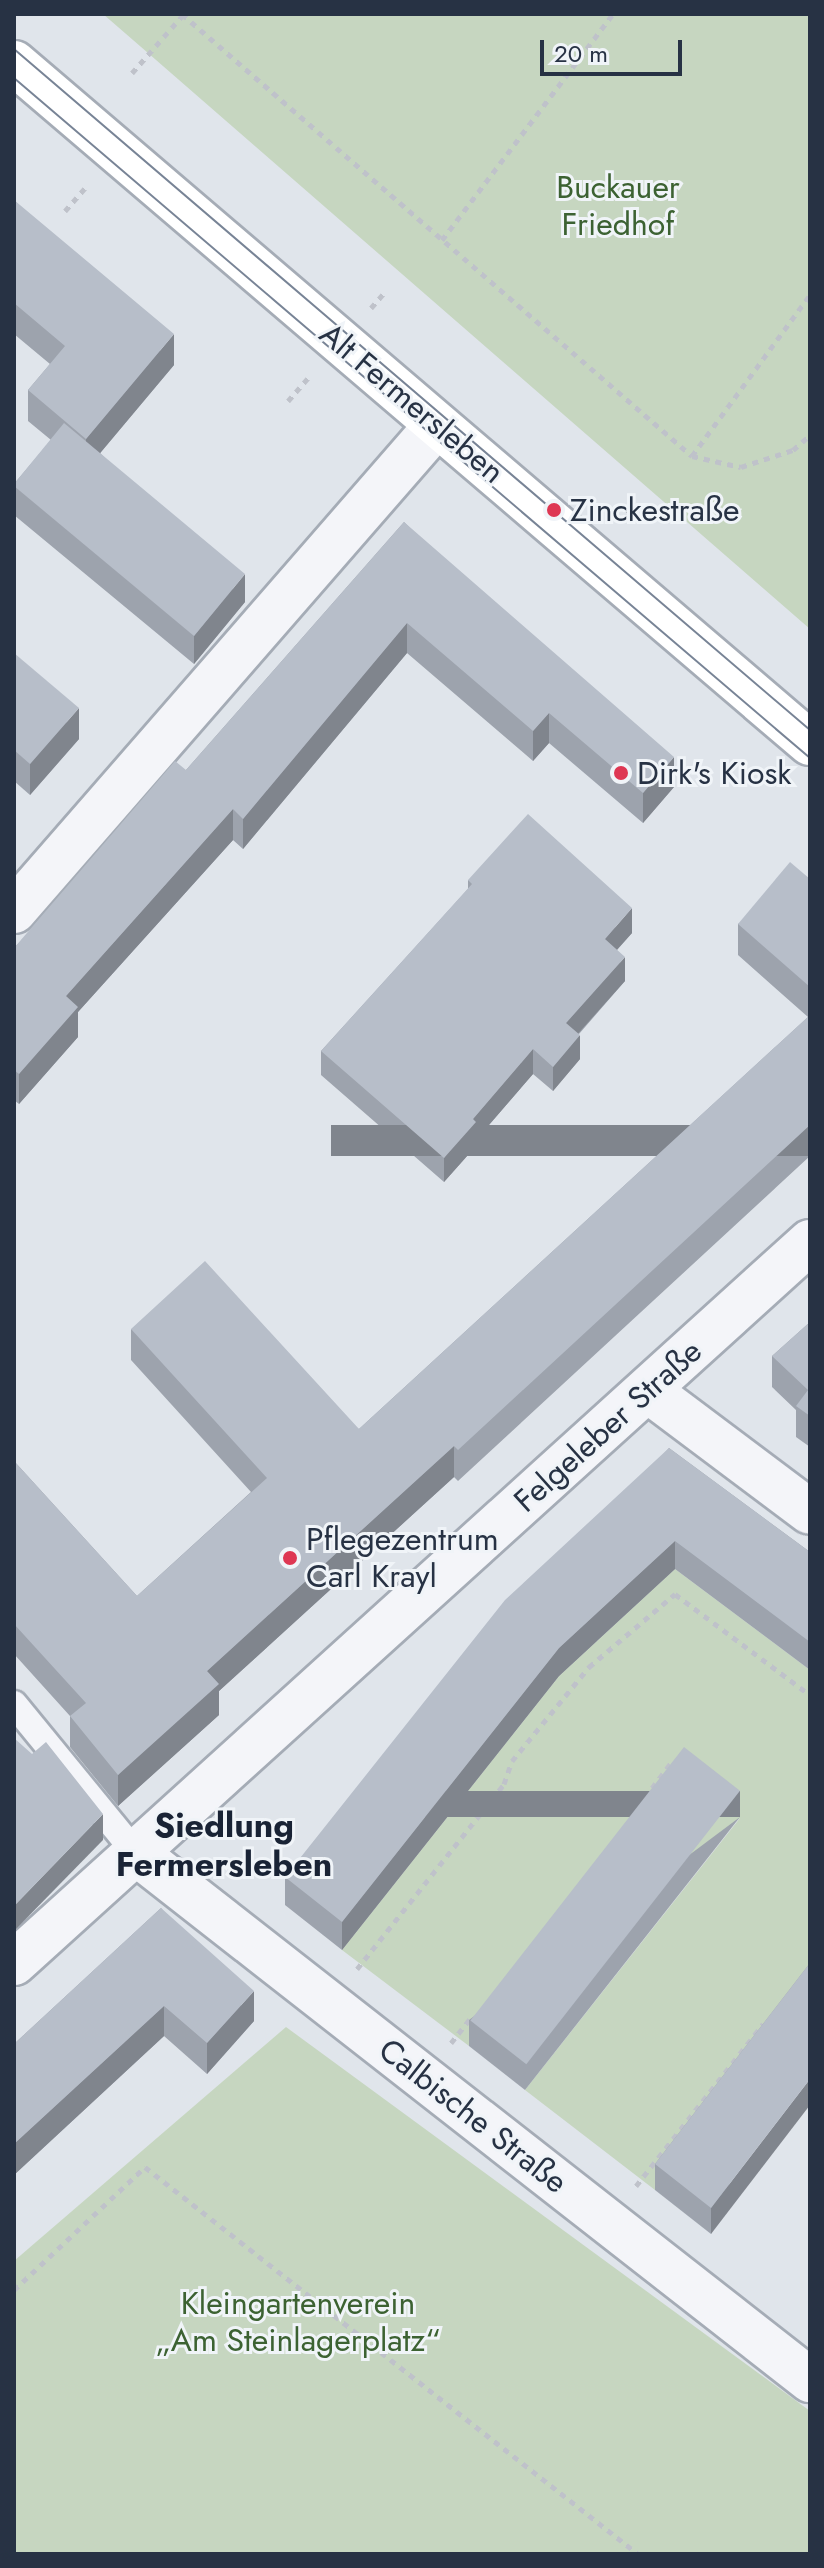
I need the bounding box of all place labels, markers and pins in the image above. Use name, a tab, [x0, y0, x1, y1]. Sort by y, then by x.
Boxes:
place label: Zinckestraße	[570, 491, 739, 529]
marker: Zinckestraße	[545, 501, 563, 519]
place label: Dirk's Kiosk	[637, 754, 791, 792]
marker: Dirk's Kiosk	[612, 764, 630, 782]
place label: Pflegezentrum Carl Krayl	[306, 1521, 499, 1596]
marker: Pflegezentrum Carl Krayl	[281, 1549, 299, 1567]

